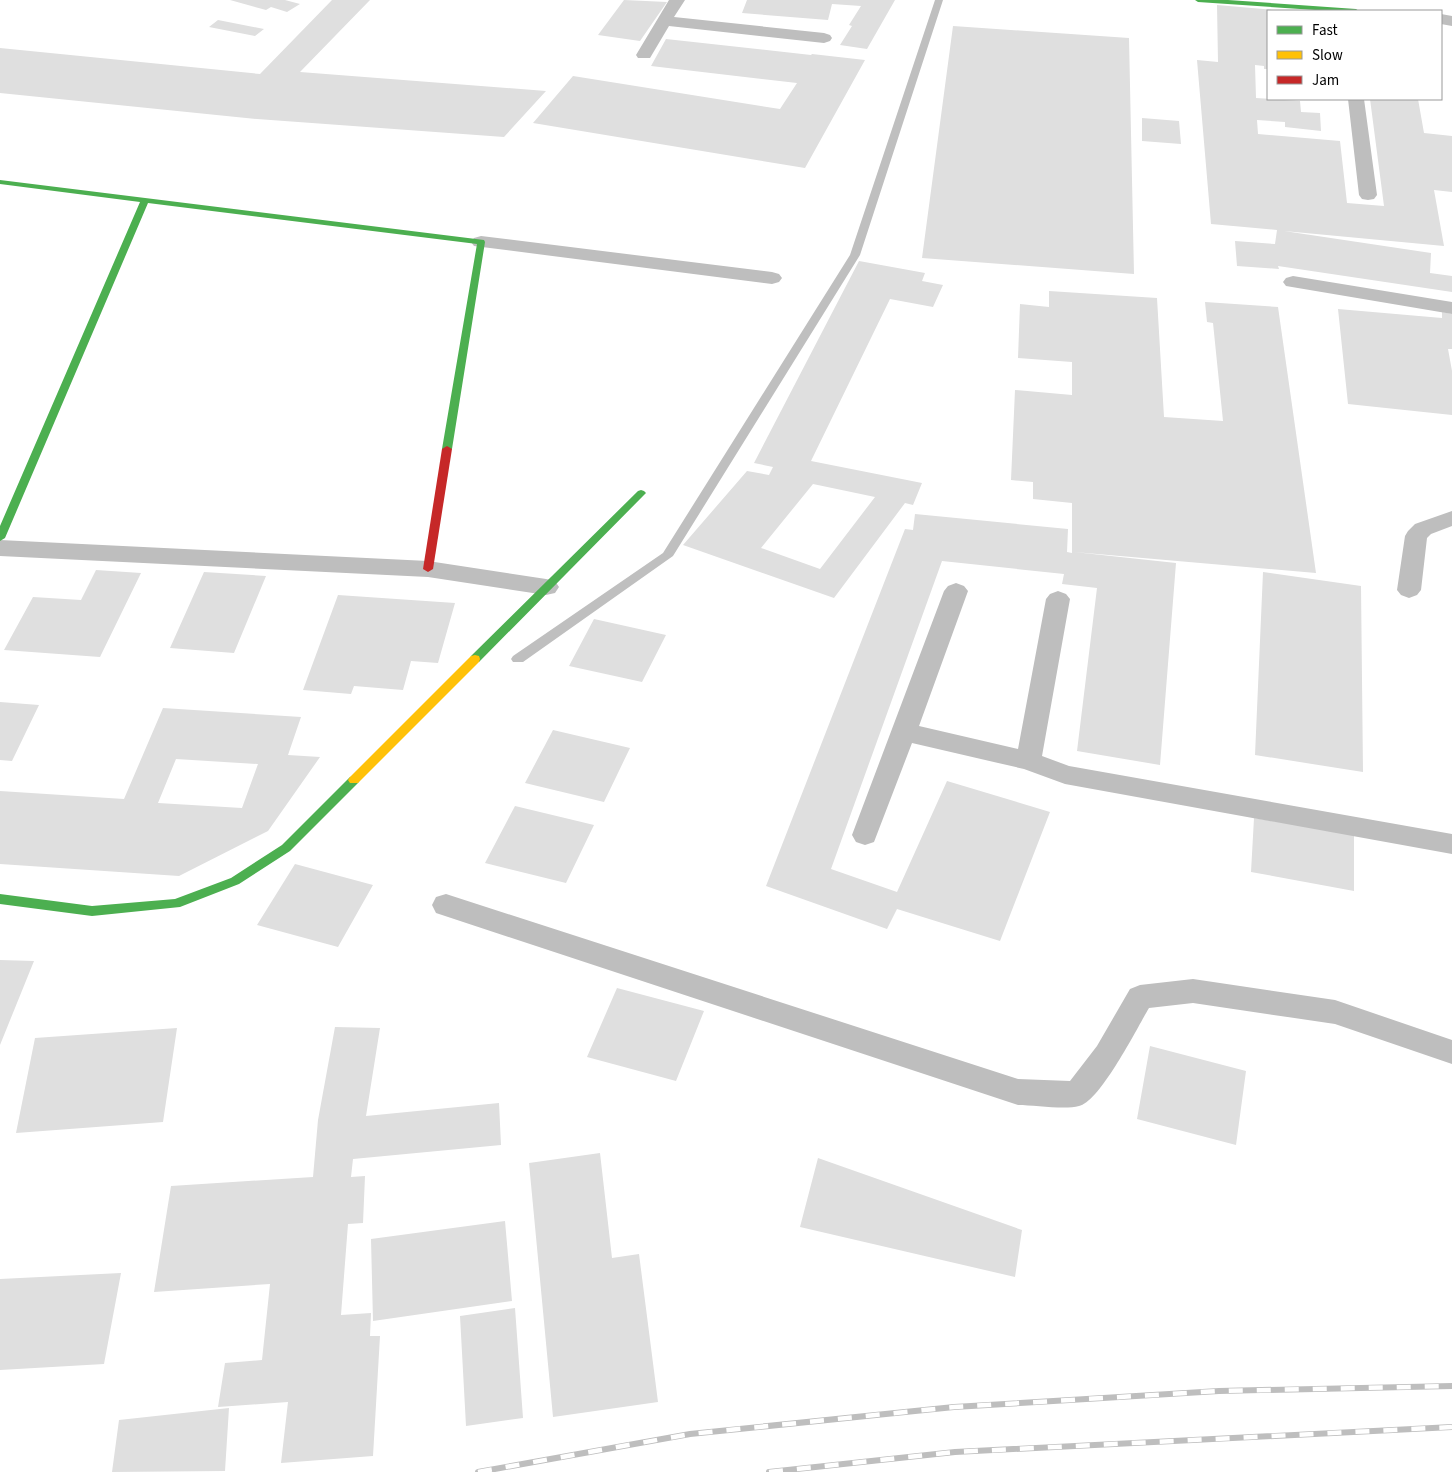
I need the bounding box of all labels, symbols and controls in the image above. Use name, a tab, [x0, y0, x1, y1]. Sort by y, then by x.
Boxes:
legend	[1267, 10, 1442, 100]
text: Fast	[1312, 20, 1338, 41]
text: Slow	[1312, 45, 1343, 66]
text: Jam	[1312, 70, 1339, 91]

